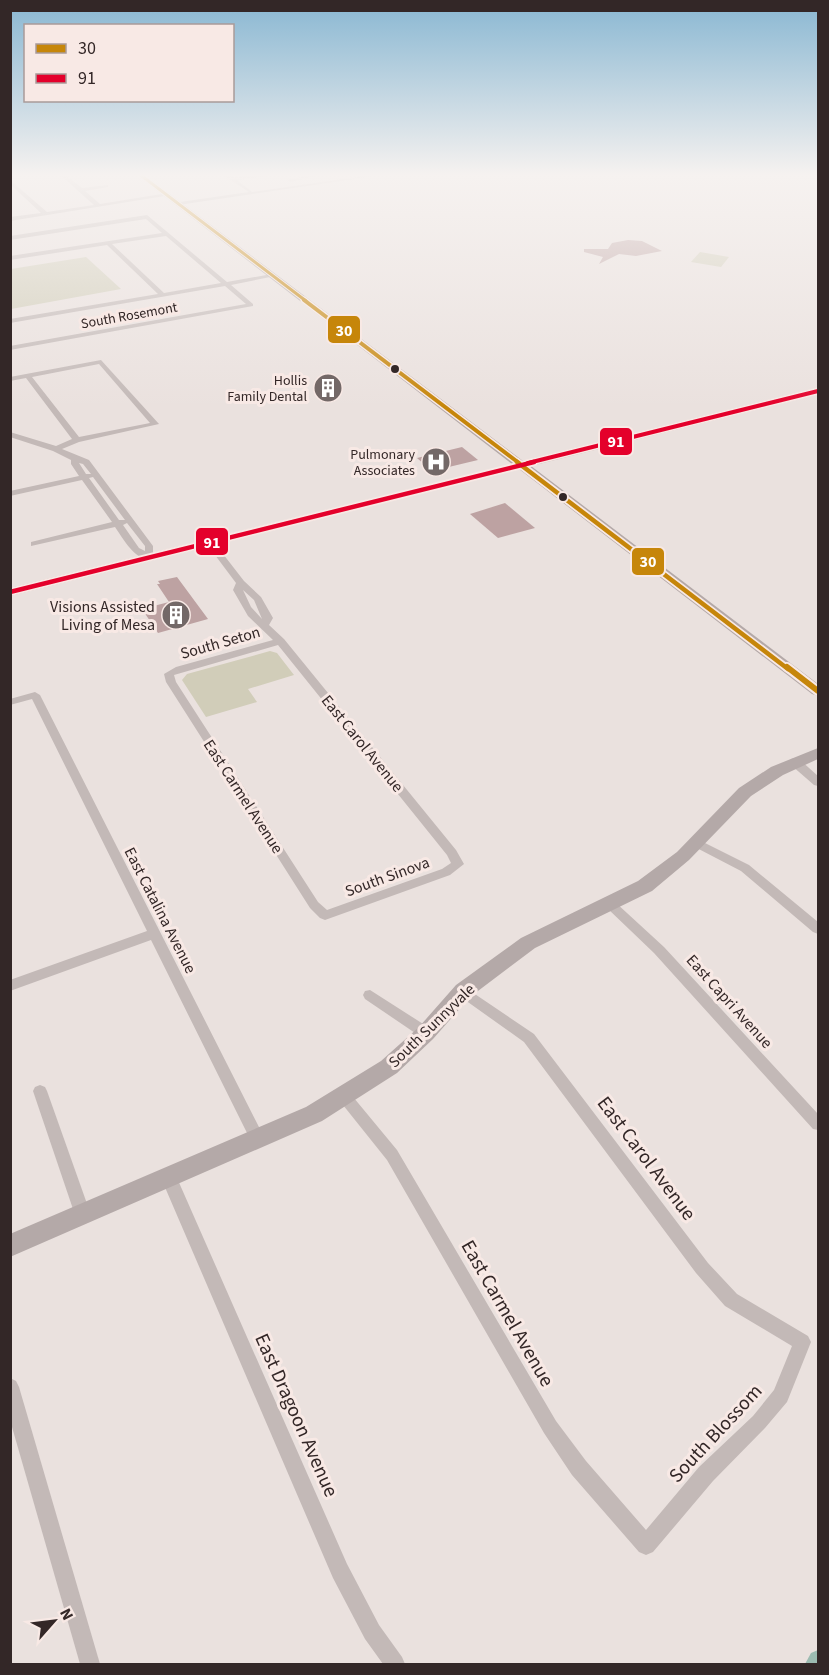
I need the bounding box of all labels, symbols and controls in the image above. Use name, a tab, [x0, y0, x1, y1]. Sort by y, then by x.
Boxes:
legend	[24, 24, 234, 102]
text: 30	[78, 36, 96, 61]
text: 91	[78, 66, 96, 91]
street label: South Rosemont	[79, 298, 179, 334]
line badge: 30	[327, 315, 361, 344]
text: 30	[336, 320, 352, 342]
unlabelled marker	[389, 363, 401, 375]
place label: Hollis Family Dental	[227, 371, 307, 407]
building icon: Hollis Family Dental	[312, 372, 344, 404]
line badge: 91	[599, 427, 633, 456]
text: 91	[608, 431, 624, 453]
place label: Pulmonary Associates	[350, 445, 415, 481]
hospital icon: Pulmonary Associates	[420, 446, 452, 478]
unlabelled marker	[557, 491, 569, 503]
line badge: 91	[195, 527, 229, 556]
text: 91	[204, 532, 220, 554]
line badge: 30	[631, 547, 665, 576]
text: 30	[640, 551, 656, 573]
place label: Visions Assisted Living of Mesa	[50, 596, 155, 636]
building icon: Visions Assisted Living of Mesa	[160, 599, 192, 631]
street label: South Seton	[178, 621, 263, 665]
street label: East Carol Avenue	[316, 690, 408, 797]
street label: East Carmel Avenue	[198, 735, 288, 858]
street label: East Catalina Avenue	[119, 844, 201, 977]
street label: South Sinova	[342, 852, 433, 902]
street label: East Capri Avenue	[681, 950, 777, 1054]
street label: South Sunnyvale	[384, 979, 480, 1073]
street label: East Carol Avenue	[590, 1091, 702, 1227]
street label: East Carmel Avenue	[454, 1235, 561, 1392]
street label: East Dragoon Avenue	[247, 1329, 345, 1502]
street label: South Blossom	[663, 1378, 769, 1489]
north arrow	[24, 1591, 84, 1651]
text: N	[54, 1605, 79, 1624]

